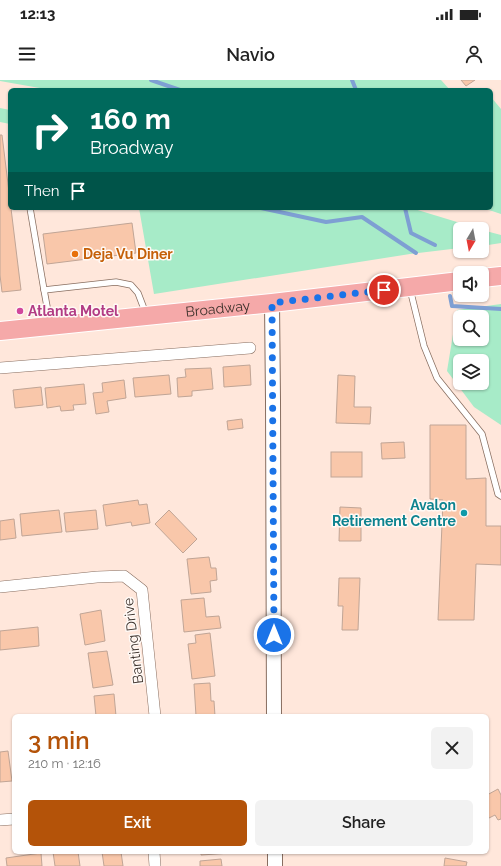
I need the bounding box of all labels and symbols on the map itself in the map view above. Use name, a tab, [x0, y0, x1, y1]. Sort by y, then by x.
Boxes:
north arrow	[453, 222, 489, 258]
place label: Deja Vu Diner	[83, 246, 173, 262]
marker: Deja Vu Diner	[70, 249, 80, 259]
pin	[367, 273, 401, 307]
street label: Broadway	[185, 297, 251, 320]
place label: Atlanta Motel	[28, 303, 119, 319]
marker: Atlanta Motel	[15, 306, 25, 316]
place label: Avalon Retirement Centre	[332, 497, 457, 529]
marker: Avalon Retirement Centre	[459, 508, 469, 518]
street label: Banting Drive	[120, 597, 146, 685]
position arrow	[253, 614, 295, 656]

